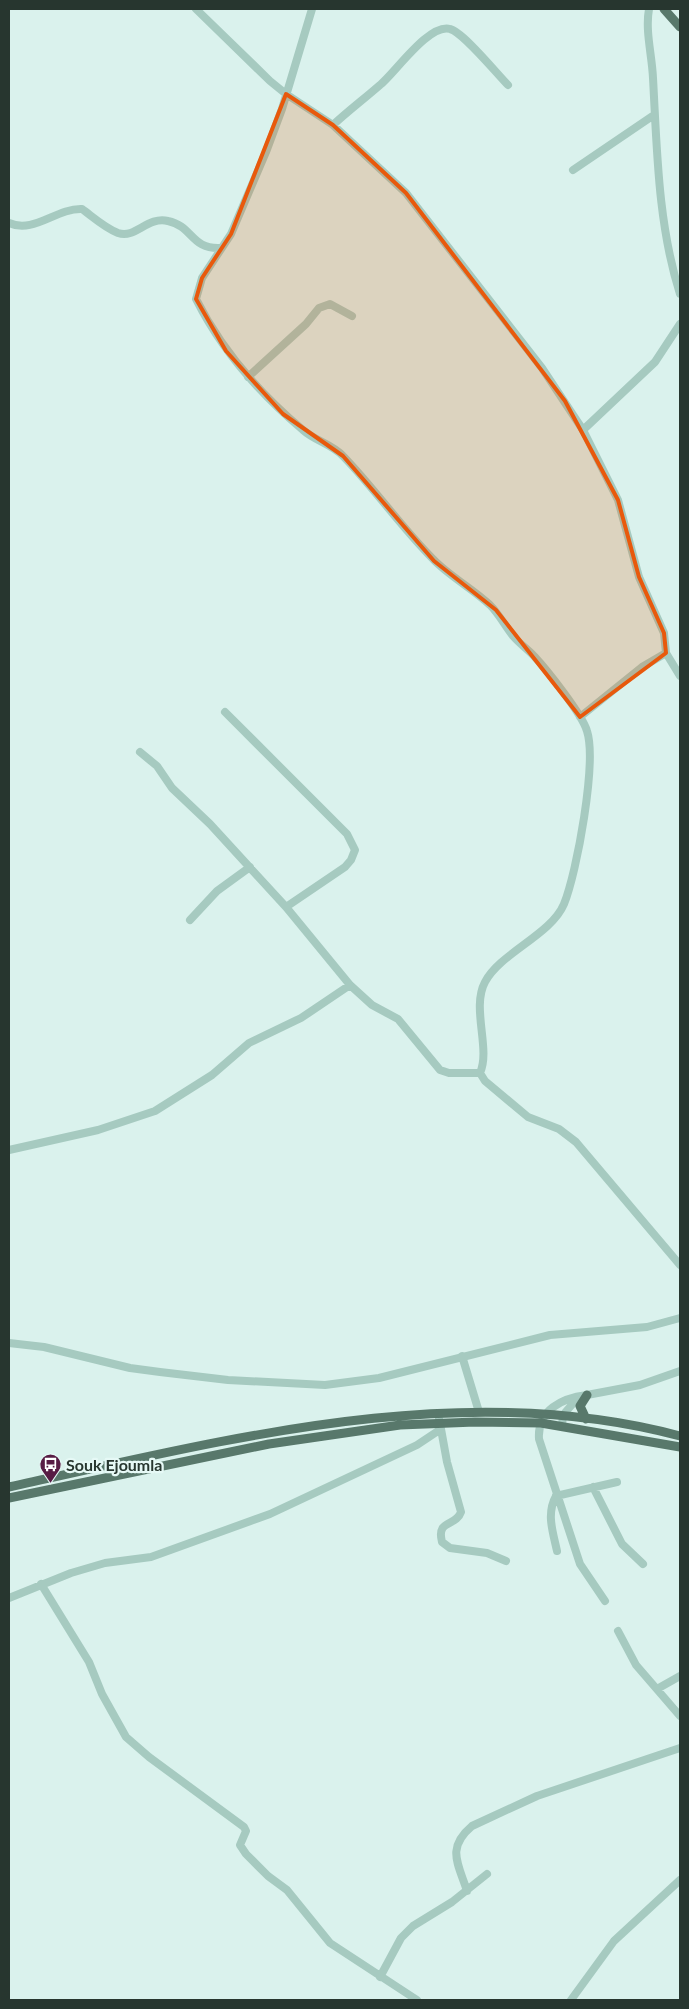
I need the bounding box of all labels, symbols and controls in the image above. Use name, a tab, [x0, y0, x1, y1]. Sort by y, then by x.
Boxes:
bus stop icon: Souk Ejoumla	[38, 1453, 62, 1484]
place label: Souk Ejoumla	[66, 1455, 162, 1474]

